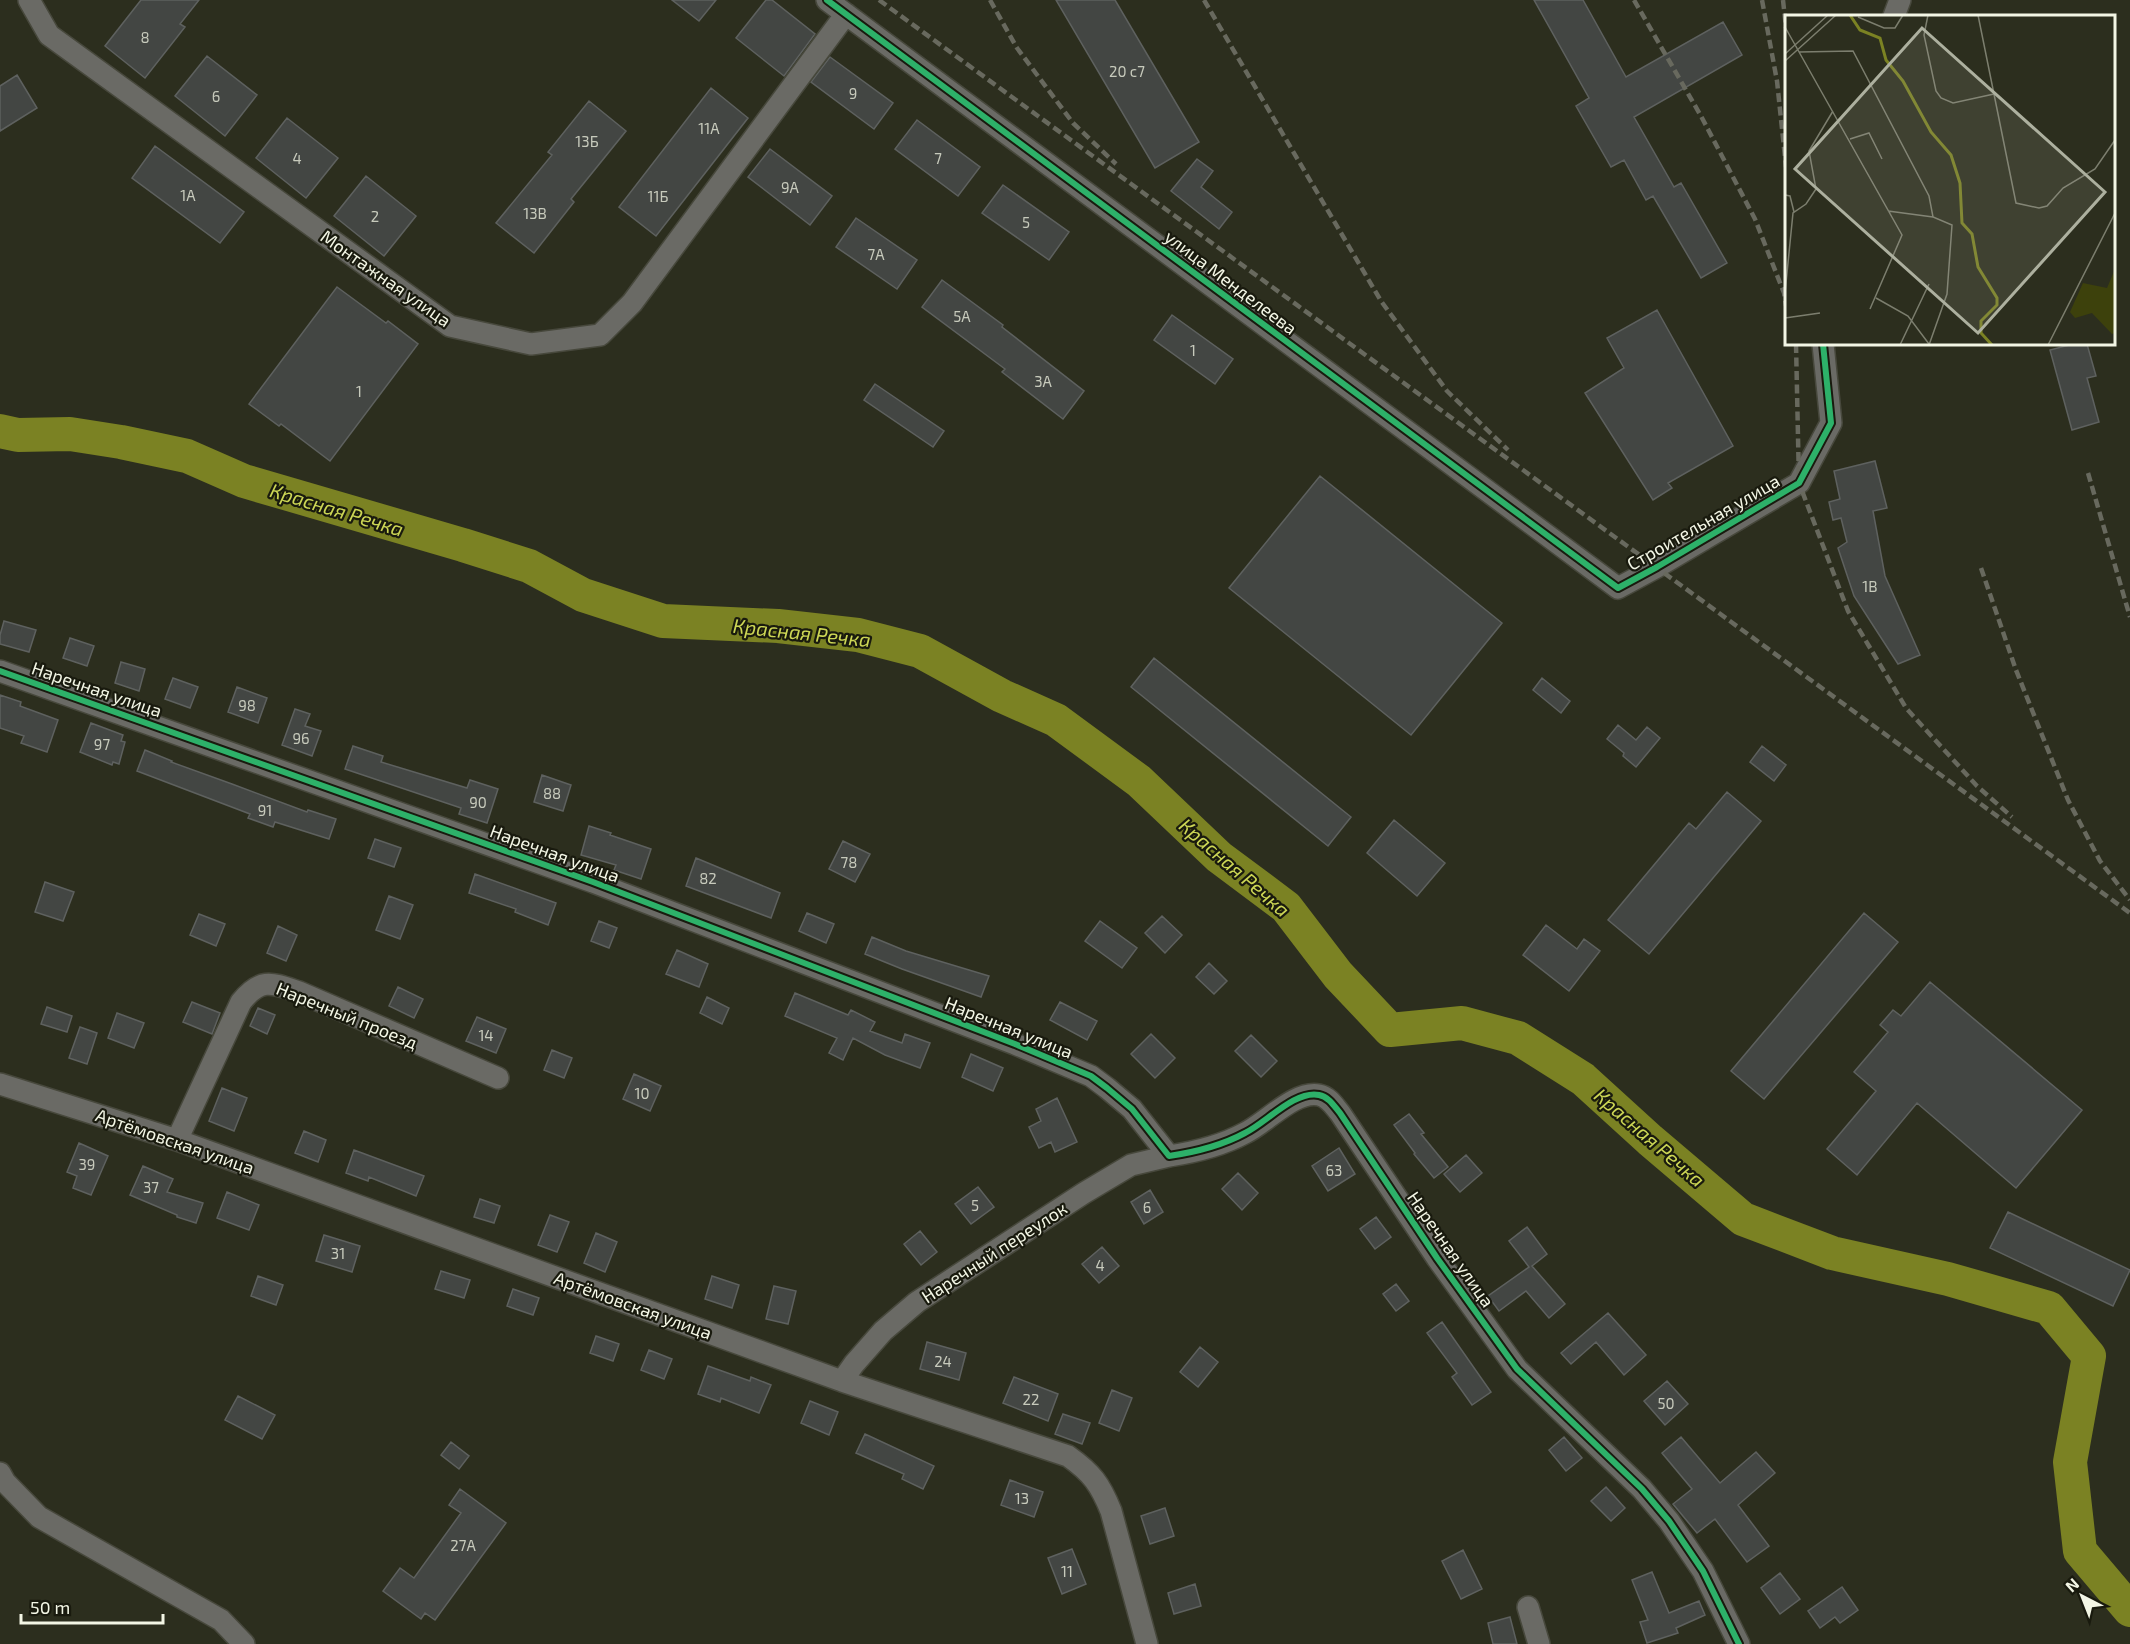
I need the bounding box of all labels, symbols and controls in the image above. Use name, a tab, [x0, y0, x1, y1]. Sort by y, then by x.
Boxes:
inset map	[1785, 15, 2115, 345]
house number: 8	[140, 28, 150, 46]
house number: 20 с7	[1109, 62, 1145, 80]
house number: 9	[849, 84, 857, 102]
house number: 6	[212, 87, 220, 105]
house number: 11А	[698, 119, 720, 137]
house number: 13Б	[575, 132, 599, 150]
house number: 4	[292, 149, 302, 167]
house number: 7	[934, 149, 942, 167]
house number: 9А	[781, 178, 800, 196]
house number: 1А	[180, 186, 196, 204]
house number: 11Б	[648, 187, 668, 205]
house number: 13В	[523, 204, 547, 222]
house number: 2	[371, 207, 379, 225]
house number: 5	[1022, 213, 1030, 231]
street label: Монтажная улица	[317, 225, 455, 331]
street label: улица Менделеева	[1161, 225, 1301, 339]
house number: 7А	[867, 245, 885, 263]
house number: 5А	[953, 307, 971, 325]
house number: 1	[1190, 341, 1196, 359]
house number: 3А	[1034, 372, 1053, 390]
house number: 1	[356, 382, 362, 400]
street label: Строительная улица	[1623, 469, 1783, 575]
water label: Красная Речка	[267, 477, 407, 541]
house number: 1В	[1862, 577, 1878, 595]
water label: Красная Речка	[732, 613, 872, 651]
street label: Наречная улица	[29, 656, 165, 722]
house number: 98	[238, 696, 256, 714]
house number: 96	[292, 729, 310, 747]
house number: 97	[94, 735, 110, 753]
house number: 88	[543, 784, 561, 802]
house number: 90	[469, 793, 487, 811]
house number: 91	[258, 801, 272, 819]
water label: Красная Речка	[1175, 813, 1295, 921]
street label: Наречная улица	[487, 819, 623, 887]
house number: 78	[841, 853, 857, 871]
house number: 82	[699, 869, 717, 887]
street label: Наречный проезд	[273, 977, 421, 1053]
street label: Наречная улица	[942, 991, 1076, 1063]
house number: 14	[478, 1026, 494, 1044]
water label: Красная Речка	[1590, 1083, 1710, 1191]
house number: 10	[634, 1084, 650, 1102]
street label: Артёмовская улица	[93, 1104, 257, 1178]
house number: 39	[79, 1155, 95, 1173]
house number: 63	[1326, 1161, 1342, 1179]
house number: 37	[143, 1178, 159, 1196]
street label: Наречная улица	[1403, 1187, 1499, 1311]
house number: 5	[971, 1196, 979, 1214]
street label: Наречный переулок	[917, 1197, 1071, 1307]
house number: 6	[1143, 1198, 1151, 1216]
house number: 31	[331, 1244, 345, 1262]
house number: 4	[1095, 1256, 1105, 1274]
street label: Артёмовская улица	[551, 1266, 715, 1344]
house number: 24	[934, 1352, 952, 1370]
house number: 22	[1023, 1390, 1039, 1408]
house number: 50	[1657, 1394, 1675, 1412]
house number: 13	[1015, 1489, 1029, 1507]
house number: 27А	[450, 1536, 476, 1554]
house number: 11	[1061, 1562, 1073, 1580]
north arrow	[2052, 1566, 2112, 1626]
text: N	[2061, 1574, 2082, 1595]
scale bar	[21, 1587, 164, 1625]
text: 50 m	[30, 1596, 70, 1618]

